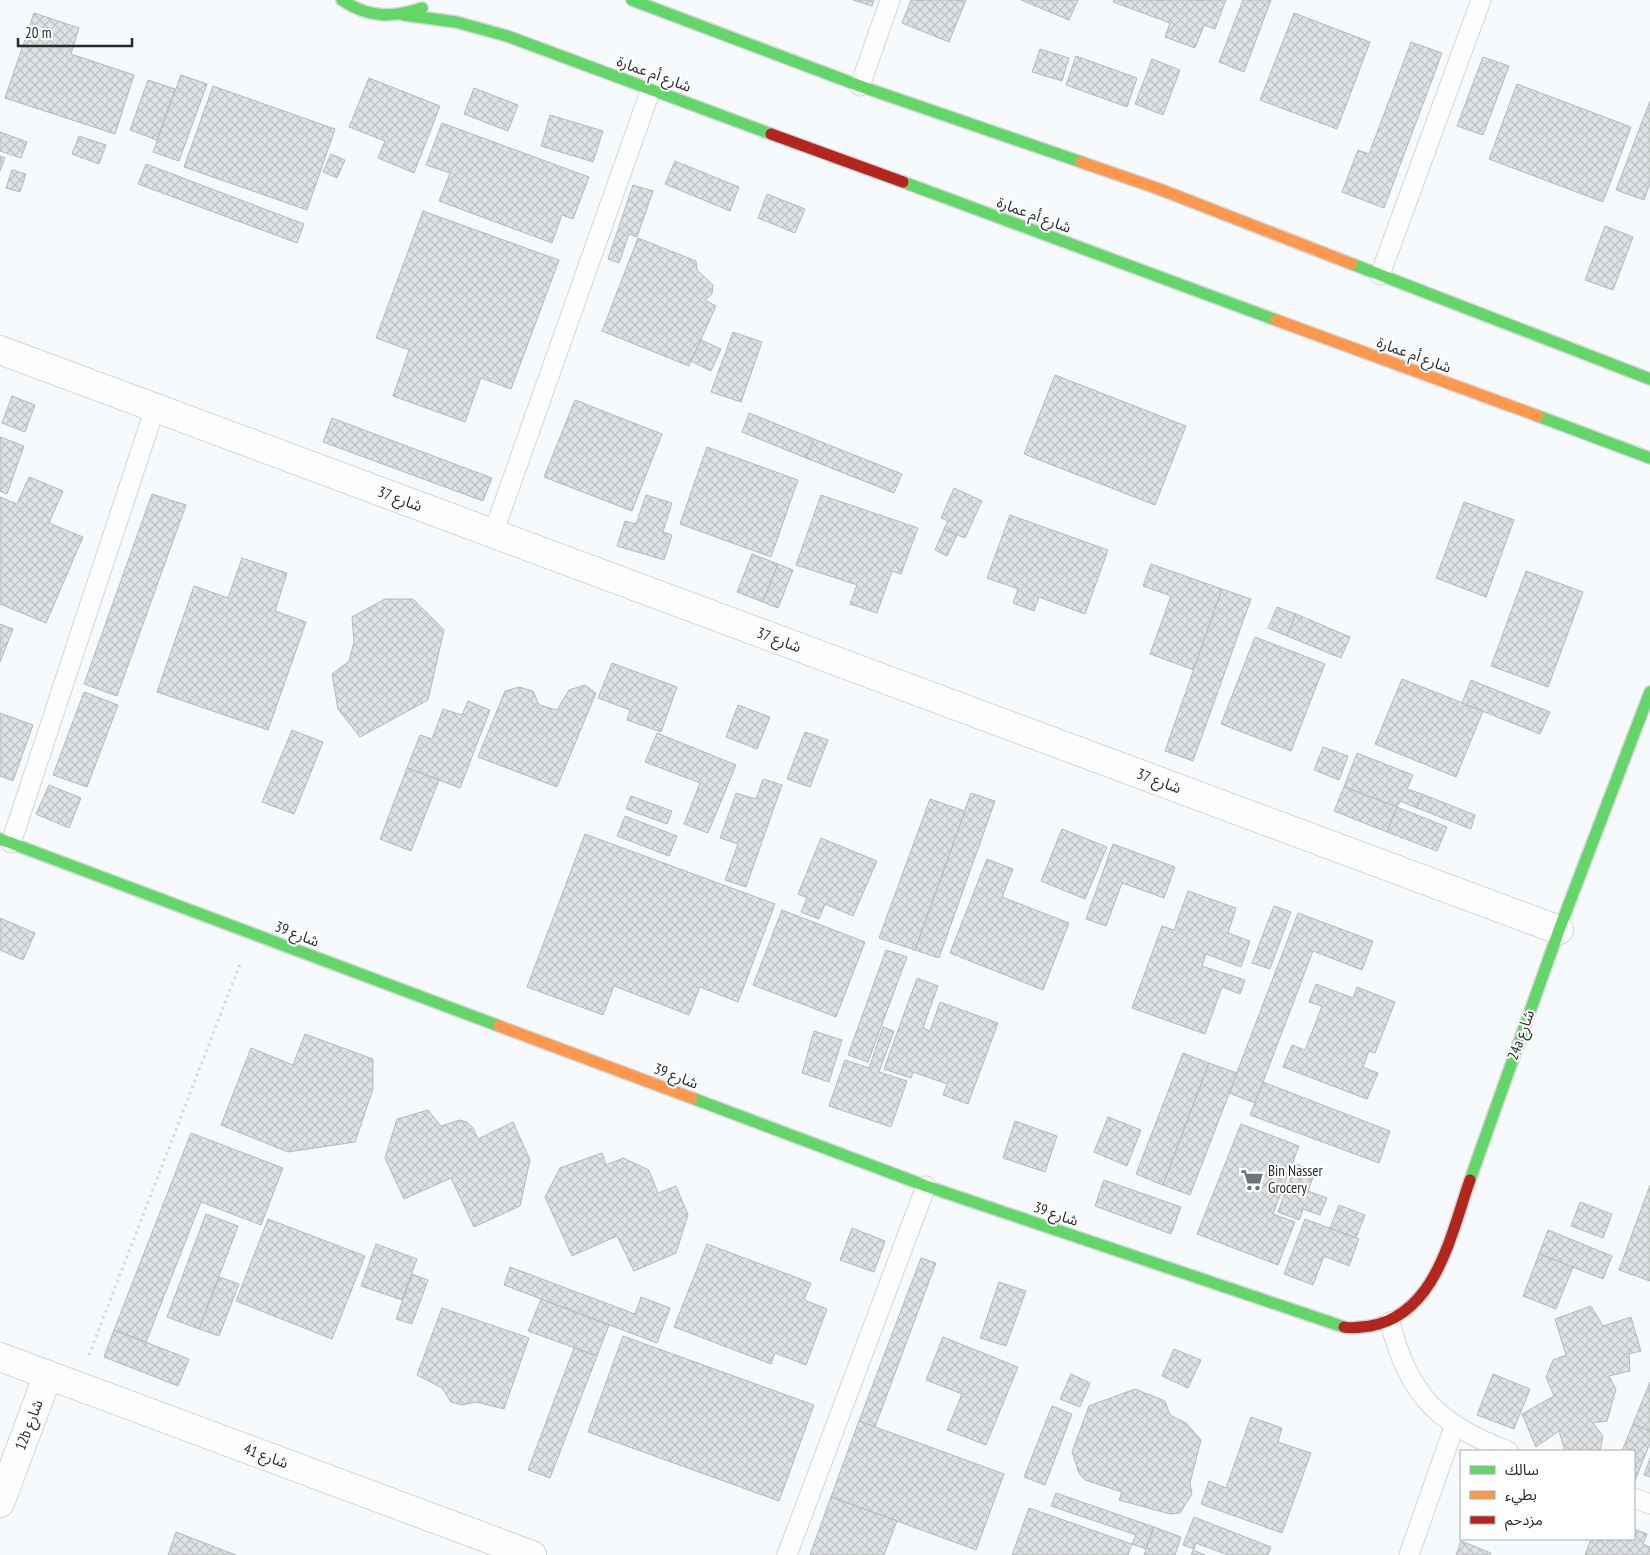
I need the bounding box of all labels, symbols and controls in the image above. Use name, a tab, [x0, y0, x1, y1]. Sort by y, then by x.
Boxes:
scale bar	[18, 15, 131, 47]
text: 20 m	[25, 23, 51, 42]
street label: شارع أم عمارة	[613, 51, 694, 99]
street label: شارع أم عمارة	[993, 192, 1074, 240]
street label: شارع أم عمارة	[1373, 332, 1454, 380]
street label: شارع 37	[374, 482, 425, 518]
street label: شارع 37	[753, 623, 804, 659]
street label: شارع 37	[1133, 764, 1184, 800]
street label: شارع 39	[271, 916, 322, 954]
street label: 24a شارع	[1503, 1007, 1541, 1064]
street label: شارع 39	[650, 1058, 701, 1096]
place label: Bin Nasser Grocery	[1268, 1161, 1323, 1197]
supermarket icon: Bin Nasser Grocery	[1239, 1167, 1265, 1193]
street label: شارع 39	[1030, 1197, 1081, 1233]
street label: 12b شارع	[10, 1397, 50, 1454]
street label: شارع 41	[240, 1439, 291, 1475]
legend	[1460, 1450, 1635, 1540]
text: سالك	[1505, 1460, 1539, 1479]
text: بطيء	[1505, 1485, 1537, 1506]
text: مزدحم	[1505, 1510, 1543, 1531]

